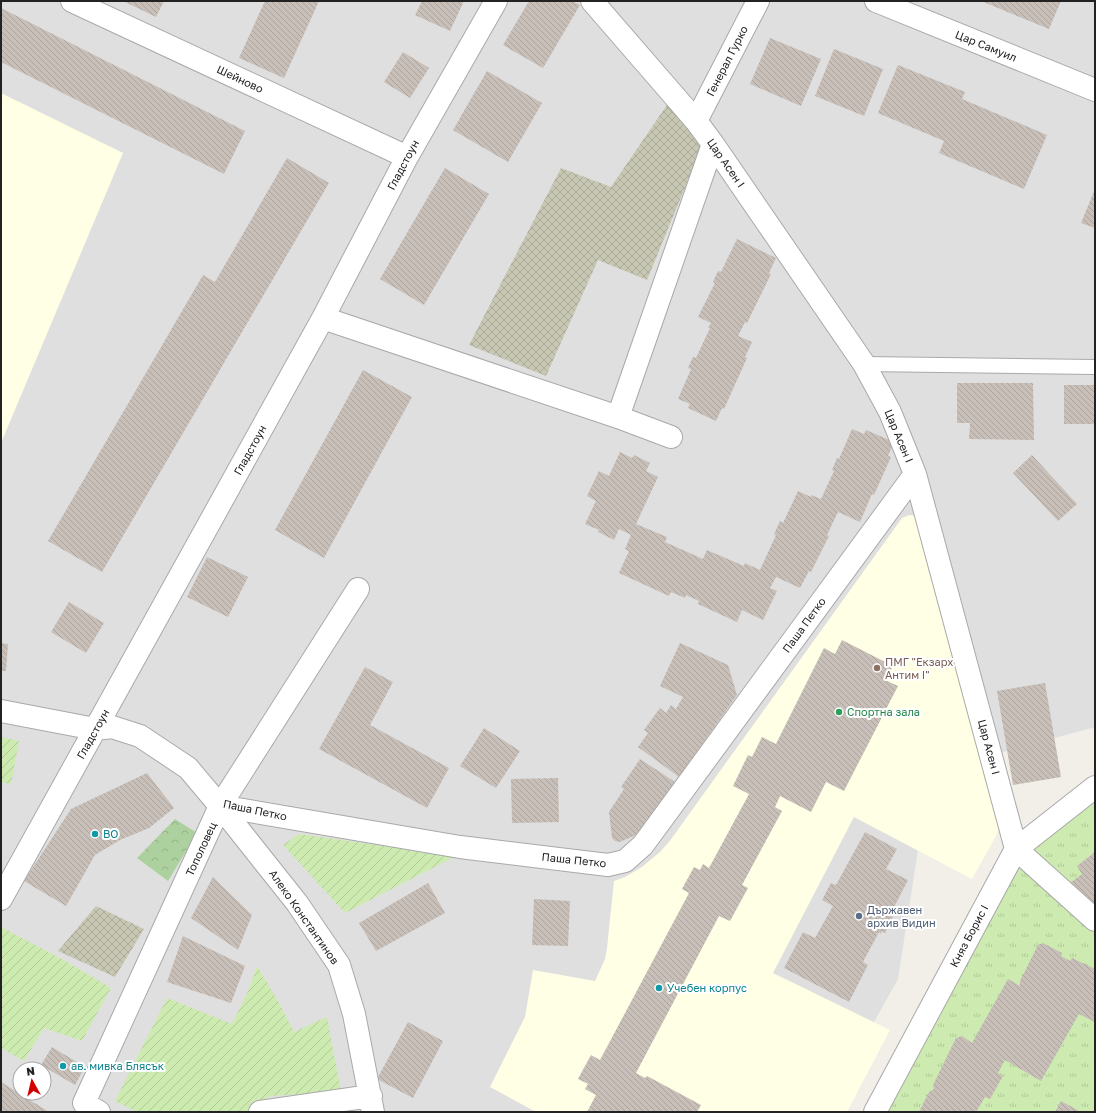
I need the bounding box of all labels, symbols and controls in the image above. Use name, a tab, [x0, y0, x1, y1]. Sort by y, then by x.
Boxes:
street label: Генерал Гурко	[703, 23, 750, 98]
street label: Цар Самуил	[954, 27, 1019, 64]
street label: Шейново	[215, 62, 266, 95]
street label: Цар Асен I	[705, 136, 748, 190]
street label: Гладстоун	[384, 138, 421, 192]
street label: Цар Асен I	[882, 407, 917, 464]
street label: Гладстоун	[231, 423, 269, 477]
street label: Паша Петко	[779, 594, 828, 655]
place label: ПМГ "Екзарх Антим I"	[885, 655, 953, 681]
marker: ПМГ "Екзарх Антим I"	[872, 663, 882, 673]
place label: Спортна зала	[847, 705, 920, 718]
street label: Гладстоун	[74, 707, 112, 761]
marker: Спортна зала	[834, 707, 844, 717]
street label: Цар Асен I	[976, 718, 1003, 776]
street label: Паша Петко	[222, 796, 289, 823]
street label: Тополовец	[182, 820, 219, 878]
place label: ВО	[103, 827, 118, 840]
marker: ВО	[90, 829, 100, 839]
street label: Паша Петко	[541, 850, 607, 869]
street label: Алеко Константинов	[267, 867, 342, 966]
street label: Княз Борис I	[947, 902, 990, 969]
place label: Държавен архив Видин	[867, 903, 936, 929]
marker: Държавен архив Видин	[854, 911, 864, 921]
place label: Учебен корпус	[667, 981, 747, 994]
marker: Учебен корпус	[654, 983, 664, 993]
place label: ав. мивка Блясък	[71, 1059, 165, 1072]
north arrow	[12, 1061, 52, 1101]
marker: ав. мивка Блясък	[58, 1061, 68, 1071]
text: N	[25, 1064, 36, 1078]

